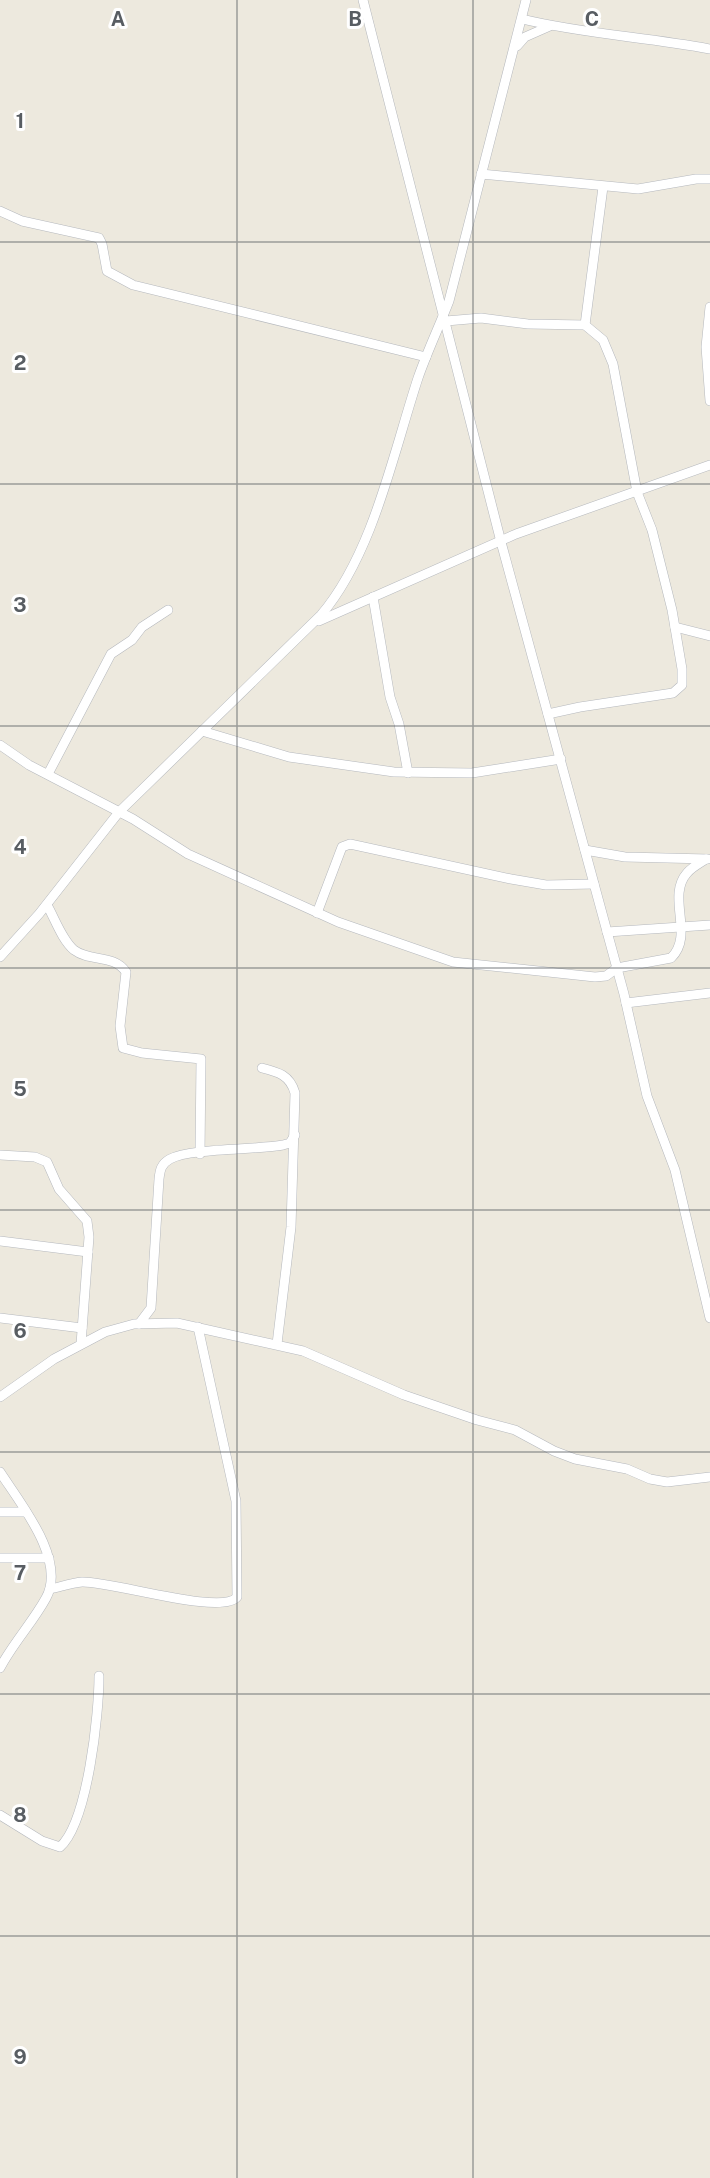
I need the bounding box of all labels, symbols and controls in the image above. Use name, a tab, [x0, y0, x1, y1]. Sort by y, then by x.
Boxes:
text: A	[111, 7, 125, 31]
text: B	[348, 7, 362, 31]
text: C	[585, 7, 599, 31]
text: 1	[16, 109, 24, 133]
text: 2	[14, 351, 26, 375]
text: 3	[13, 593, 27, 617]
text: 4	[13, 835, 27, 859]
text: 5	[13, 1077, 27, 1101]
text: 6	[13, 1319, 27, 1343]
text: 7	[14, 1561, 26, 1585]
text: 8	[13, 1803, 27, 1827]
text: 9	[13, 2045, 27, 2069]

